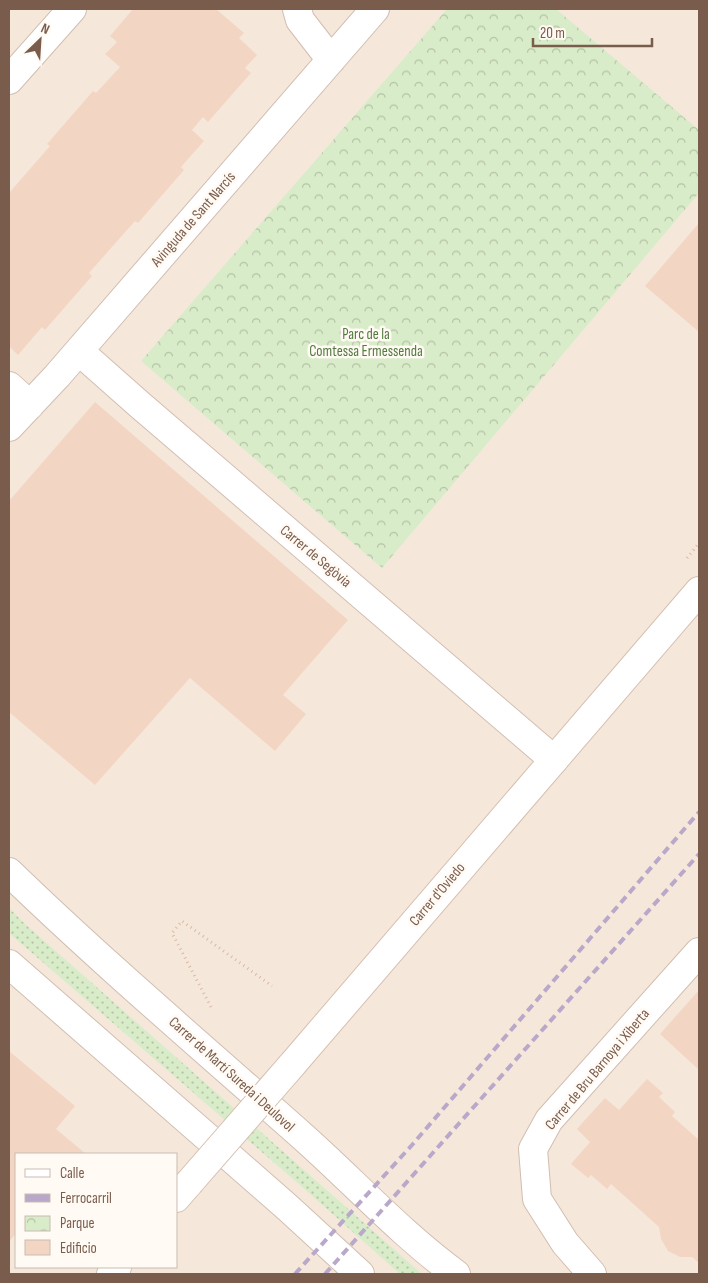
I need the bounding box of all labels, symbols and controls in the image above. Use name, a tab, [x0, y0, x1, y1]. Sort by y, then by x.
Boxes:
north arrow	[15, 15, 65, 65]
scale bar	[533, 15, 652, 47]
text: N	[38, 19, 52, 38]
text: 20 m	[540, 24, 565, 43]
street label: Avinguda de Sant Narcís	[146, 168, 240, 272]
park label: Parc de la Comtessa Ermessenda	[309, 325, 423, 361]
street label: Carrer de Segòvia	[276, 521, 355, 592]
street label: Carrer d'Oviedo	[405, 859, 469, 930]
street label: Carrer de Bru Barnoya i Xiberta	[541, 1005, 654, 1134]
street label: Carrer de Martí Sureda i Deulovol	[165, 1013, 299, 1136]
legend	[15, 1153, 178, 1268]
text: Calle	[60, 1164, 84, 1183]
text: Ferrocarril	[60, 1189, 112, 1208]
text: Parque	[60, 1214, 95, 1233]
text: Edificio	[60, 1239, 97, 1258]

